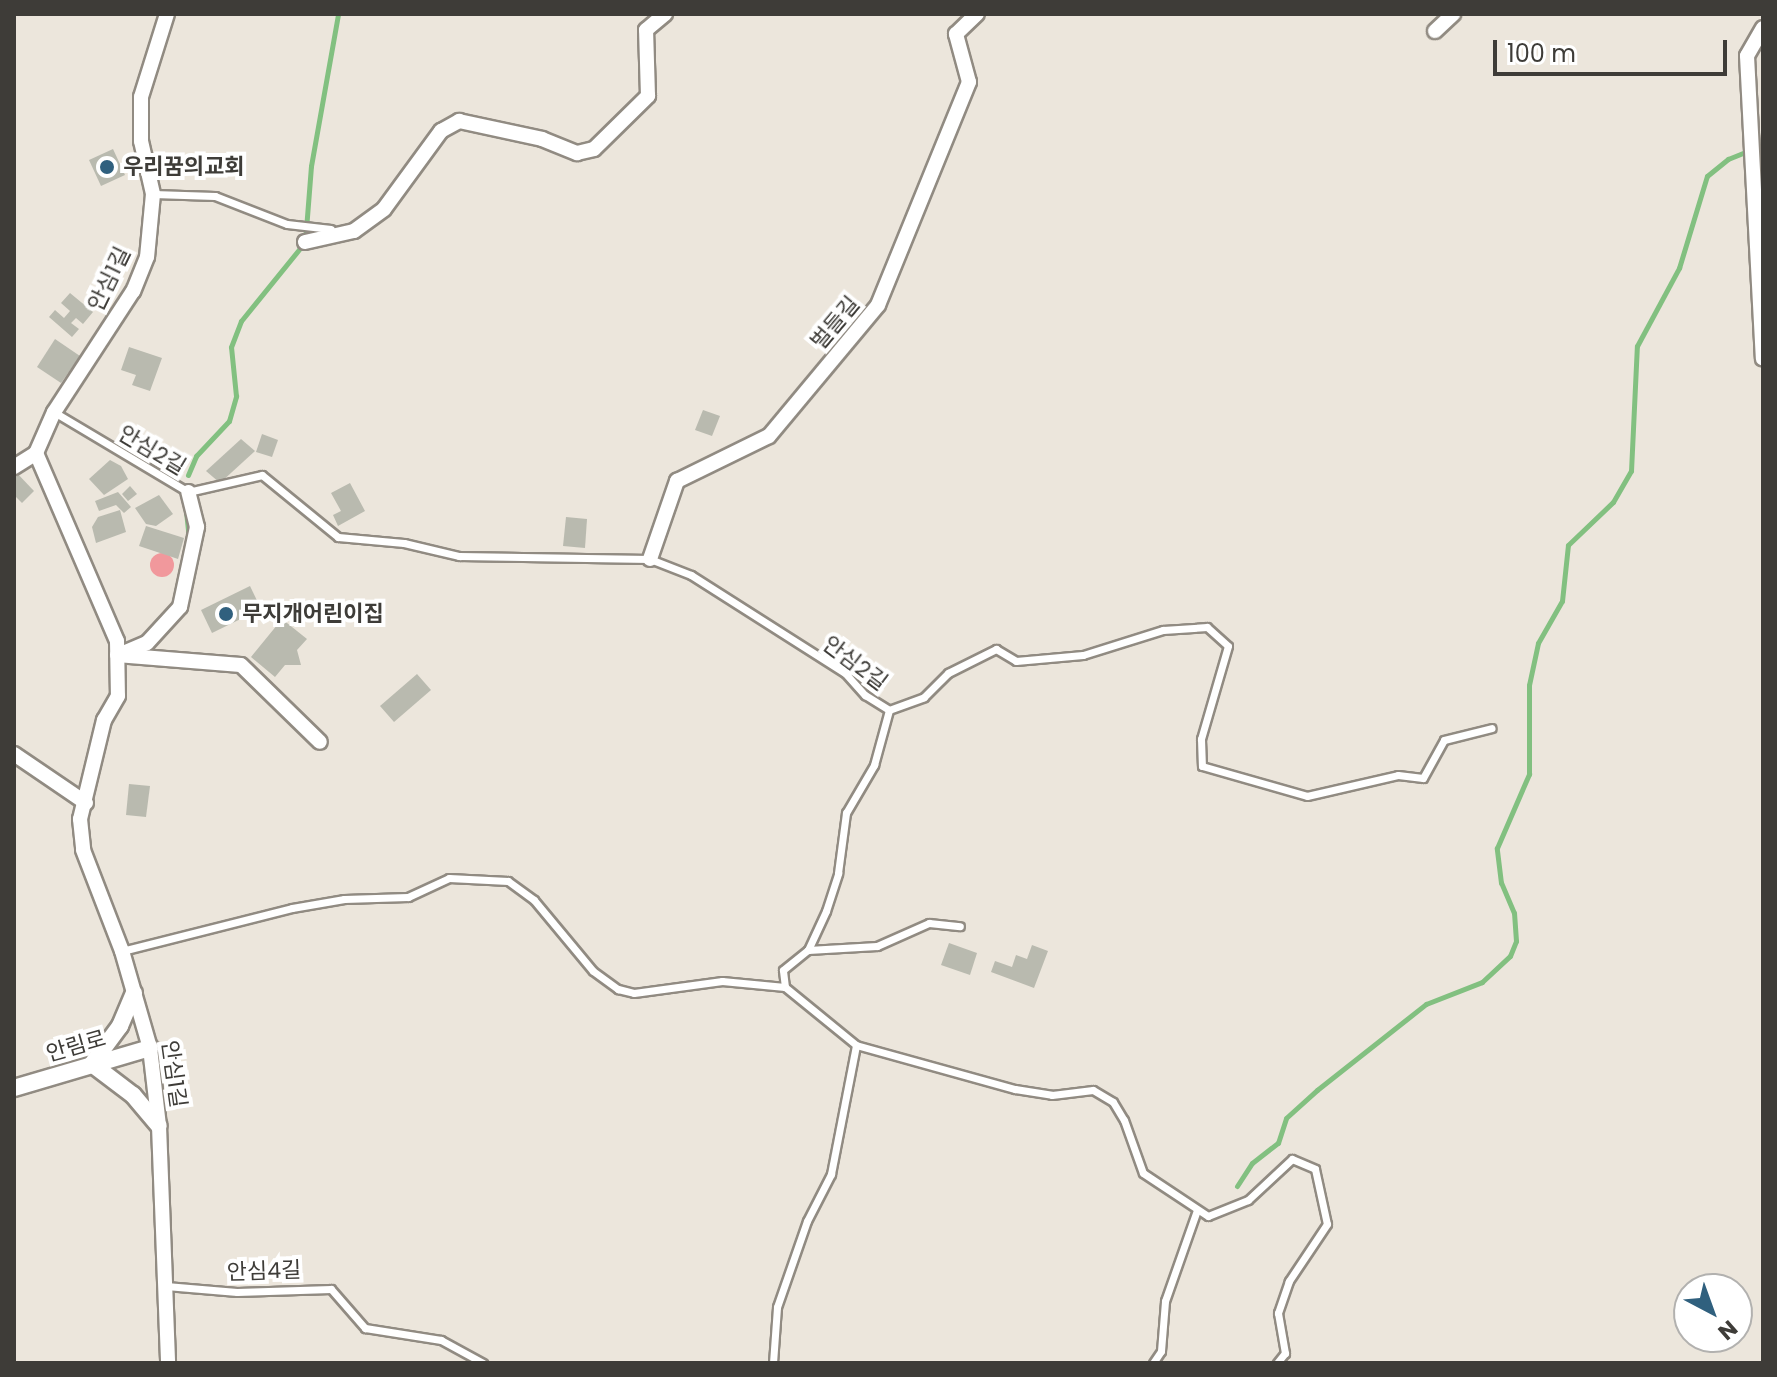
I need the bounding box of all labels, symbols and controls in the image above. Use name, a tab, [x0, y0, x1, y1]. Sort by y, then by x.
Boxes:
scale bar	[1497, 24, 1731, 74]
text: 100 m	[1507, 37, 1576, 70]
place label: 우리꿈의교회	[123, 154, 244, 180]
marker: 우리꿈의교회	[98, 158, 116, 176]
street label: 안심1길	[82, 243, 136, 315]
street label: 벌들길	[805, 291, 865, 355]
street label: 안심2길	[114, 420, 190, 480]
place label: 무지개어린이집	[242, 601, 384, 627]
marker: 무지개어린이집	[217, 605, 235, 623]
street label: 안심2길	[818, 630, 892, 696]
street label: 안림로	[43, 1025, 109, 1067]
street label: 안심1길	[156, 1039, 192, 1109]
street label: 안심4길	[226, 1257, 302, 1285]
north arrow	[1673, 1273, 1753, 1353]
text: N	[1711, 1313, 1744, 1347]

